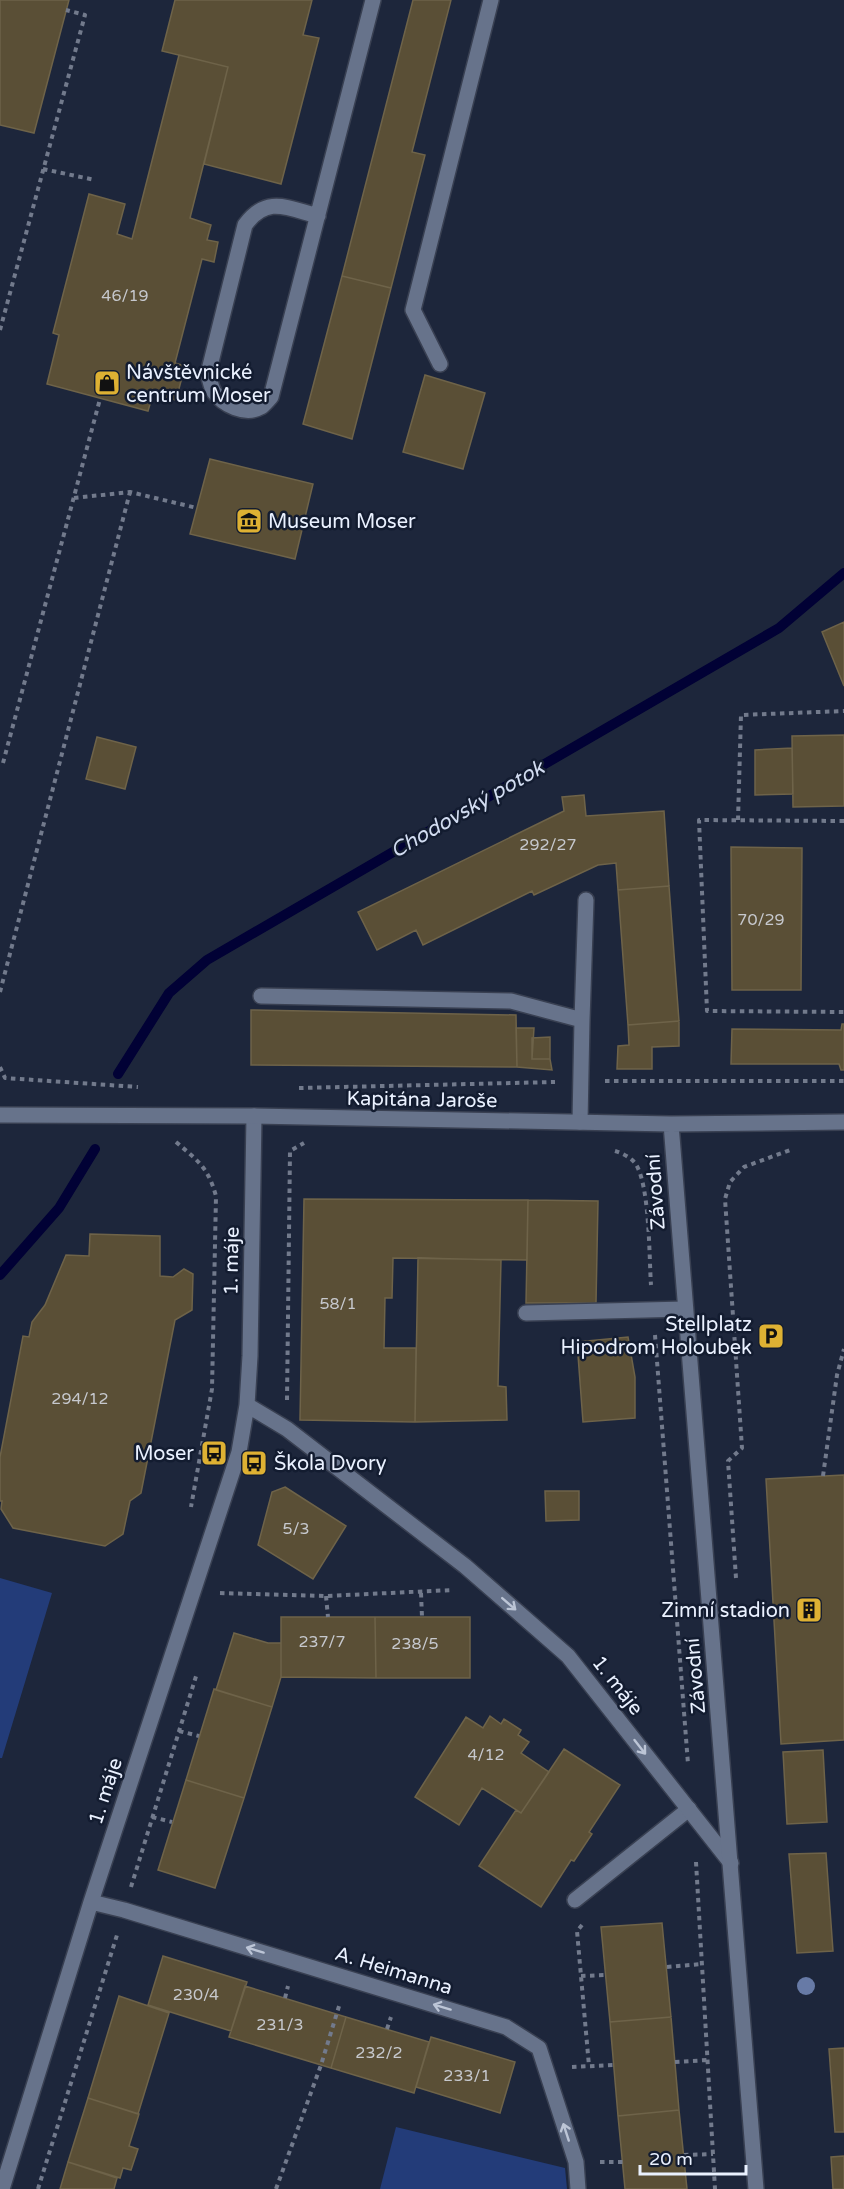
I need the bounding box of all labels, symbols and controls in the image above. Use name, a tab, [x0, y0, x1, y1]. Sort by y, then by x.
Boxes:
house number: 46/19	[101, 286, 149, 306]
place label: Návštěvnické centrum Moser	[126, 361, 271, 408]
shop icon: Návštěvnické centrum Moser	[92, 368, 122, 398]
museum icon: Museum Moser	[234, 506, 264, 536]
place label: Museum Moser	[268, 510, 416, 534]
water label: Chodovský potok	[386, 754, 550, 864]
house number: 292/27	[519, 835, 577, 855]
house number: 70/29	[737, 910, 785, 930]
street label: Kapitána Jaroše	[346, 1087, 498, 1113]
street label: Závodní	[641, 1153, 671, 1231]
street label: 1. máje	[219, 1226, 245, 1296]
house number: 58/1	[319, 1294, 357, 1314]
place label: Stellplatz Hipodrom Holoubek	[561, 1313, 752, 1360]
parking icon: Stellplatz Hipodrom Holoubek	[756, 1321, 786, 1351]
house number: 294/12	[51, 1389, 109, 1409]
bus stop icon: Moser	[199, 1438, 229, 1468]
place label: Moser	[134, 1442, 194, 1466]
bus stop icon: Škola Dvory	[239, 1448, 269, 1478]
place label: Škola Dvory	[274, 1451, 387, 1476]
house number: 5/3	[282, 1519, 310, 1539]
building icon: Zimní stadion	[794, 1595, 824, 1625]
one-way arrow	[501, 1597, 516, 1611]
place label: Zimní stadion	[661, 1599, 790, 1623]
house number: 237/7	[299, 1632, 345, 1652]
house number: 238/5	[391, 1634, 439, 1654]
street label: Závodní	[681, 1637, 711, 1715]
street label: 1. máje	[587, 1651, 648, 1720]
one-way arrow	[634, 1739, 647, 1755]
house number: 4/12	[467, 1745, 505, 1765]
street label: 1. máje	[84, 1755, 128, 1828]
street label: A. Heimanna	[332, 1942, 455, 2000]
one-way arrow	[246, 1944, 265, 1955]
house number: 230/4	[173, 1985, 219, 2005]
one-way arrow	[433, 2001, 452, 2012]
house number: 231/3	[256, 2015, 304, 2035]
house number: 232/2	[355, 2043, 403, 2063]
house number: 233/1	[443, 2066, 491, 2086]
one-way arrow	[560, 2123, 571, 2142]
scale bar	[640, 2138, 746, 2176]
text: 20 m	[649, 2148, 693, 2170]

